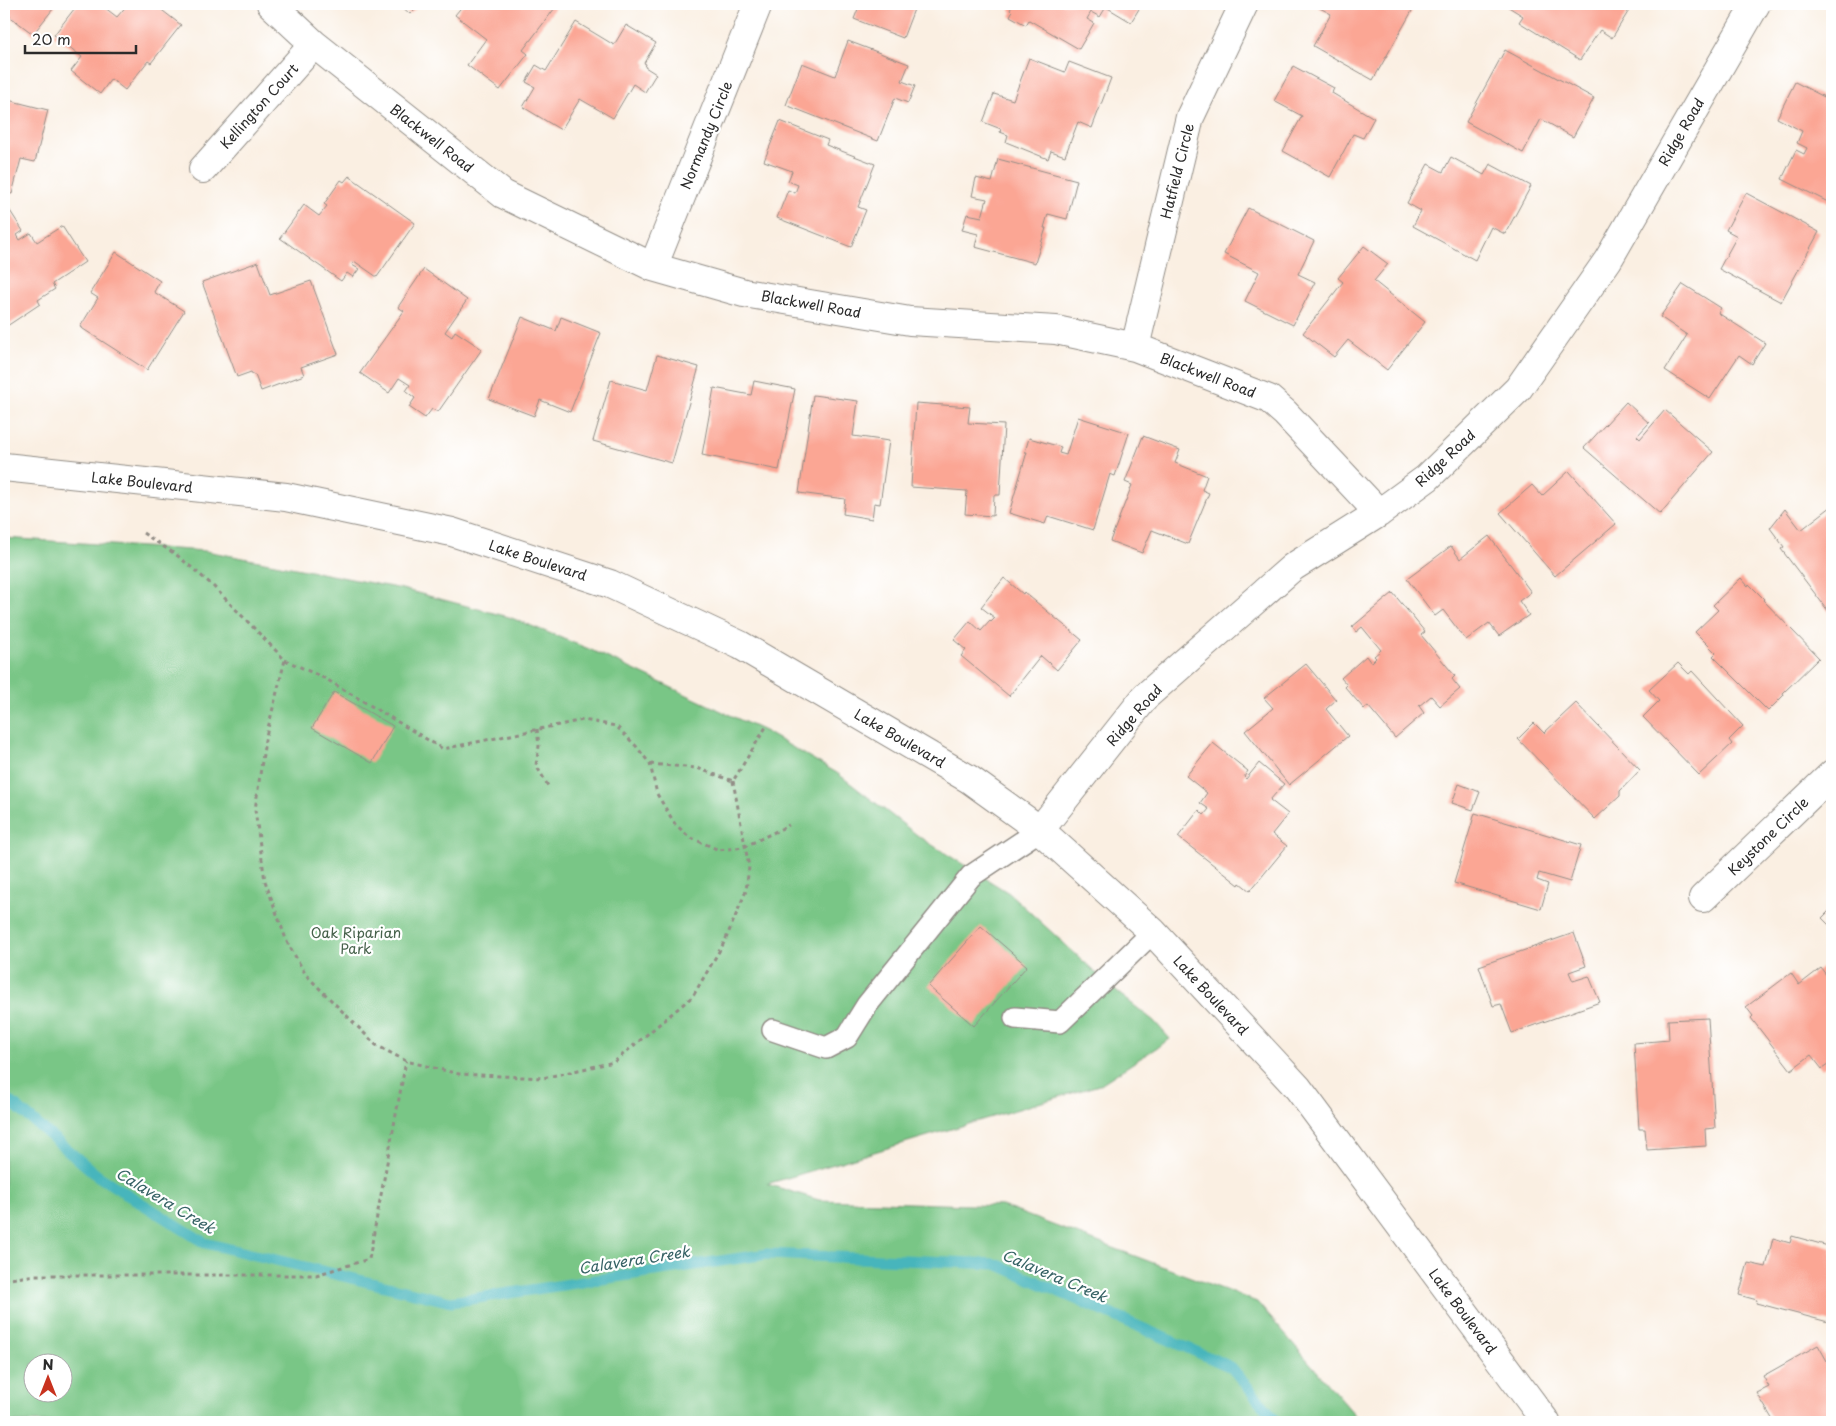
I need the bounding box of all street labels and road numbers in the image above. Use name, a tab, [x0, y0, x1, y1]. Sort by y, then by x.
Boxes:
street label: Kellington Court	[215, 58, 303, 153]
street label: Normandy Circle	[675, 77, 737, 192]
street label: Ridge Road	[1653, 94, 1709, 170]
street label: Blackwell Road	[386, 99, 478, 177]
street label: Hatfield Circle	[1155, 121, 1199, 221]
street label: Blackwell Road	[759, 285, 863, 323]
street label: Blackwell Road	[1157, 347, 1259, 403]
street label: Ridge Road	[1410, 425, 1480, 491]
street label: Lake Boulevard	[90, 466, 194, 498]
street label: Lake Boulevard	[486, 534, 590, 586]
street label: Ridge Road	[1101, 680, 1167, 750]
street label: Lake Boulevard	[851, 703, 950, 773]
street label: Keystone Circle	[1723, 792, 1813, 880]
street label: Lake Boulevard	[1169, 951, 1254, 1040]
street label: Lake Boulevard	[1424, 1264, 1502, 1358]

